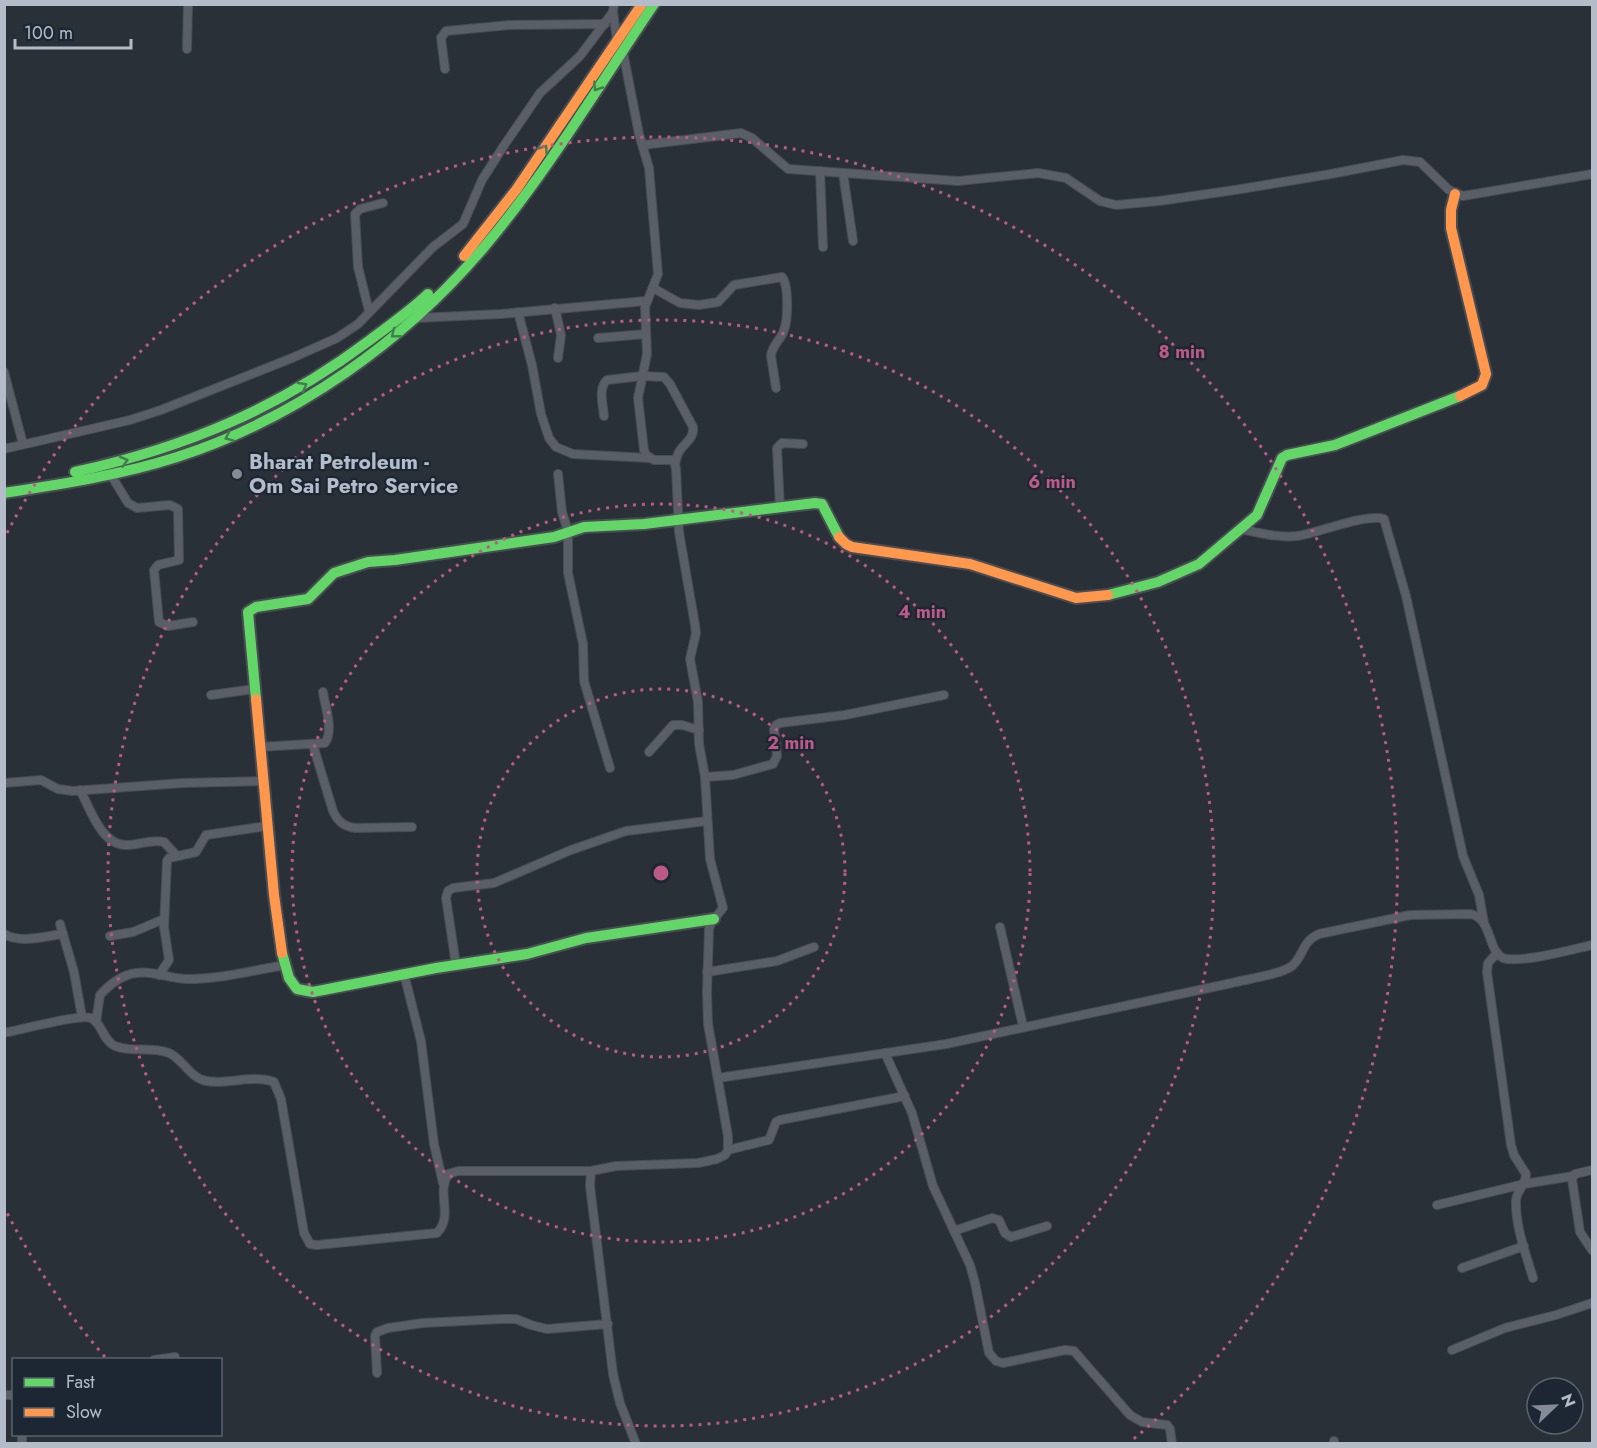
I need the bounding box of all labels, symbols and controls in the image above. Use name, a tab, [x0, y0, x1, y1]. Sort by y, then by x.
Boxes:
scale bar	[15, 12, 130, 50]
text: 100 m	[24, 20, 73, 46]
one-way arrow	[594, 81, 605, 92]
one-way arrow	[537, 144, 548, 155]
one-way arrow	[390, 327, 401, 338]
text: 8 min	[1159, 339, 1205, 365]
one-way arrow	[297, 382, 307, 394]
one-way arrow	[225, 430, 236, 442]
place label: Bharat Petroleum - Om Sai Petro Service	[249, 447, 458, 501]
one-way arrow	[119, 456, 129, 469]
marker: Bharat Petroleum - Om Sai Petro Service	[230, 467, 244, 481]
text: 6 min	[1028, 469, 1076, 495]
text: 4 min	[898, 599, 946, 625]
text: 2 min	[767, 730, 815, 756]
centre of rings	[651, 863, 671, 883]
legend	[12, 1358, 222, 1436]
text: Fast	[66, 1369, 95, 1395]
north arrow	[1525, 1376, 1585, 1436]
text: N	[1555, 1390, 1581, 1411]
text: Slow	[66, 1399, 103, 1425]

